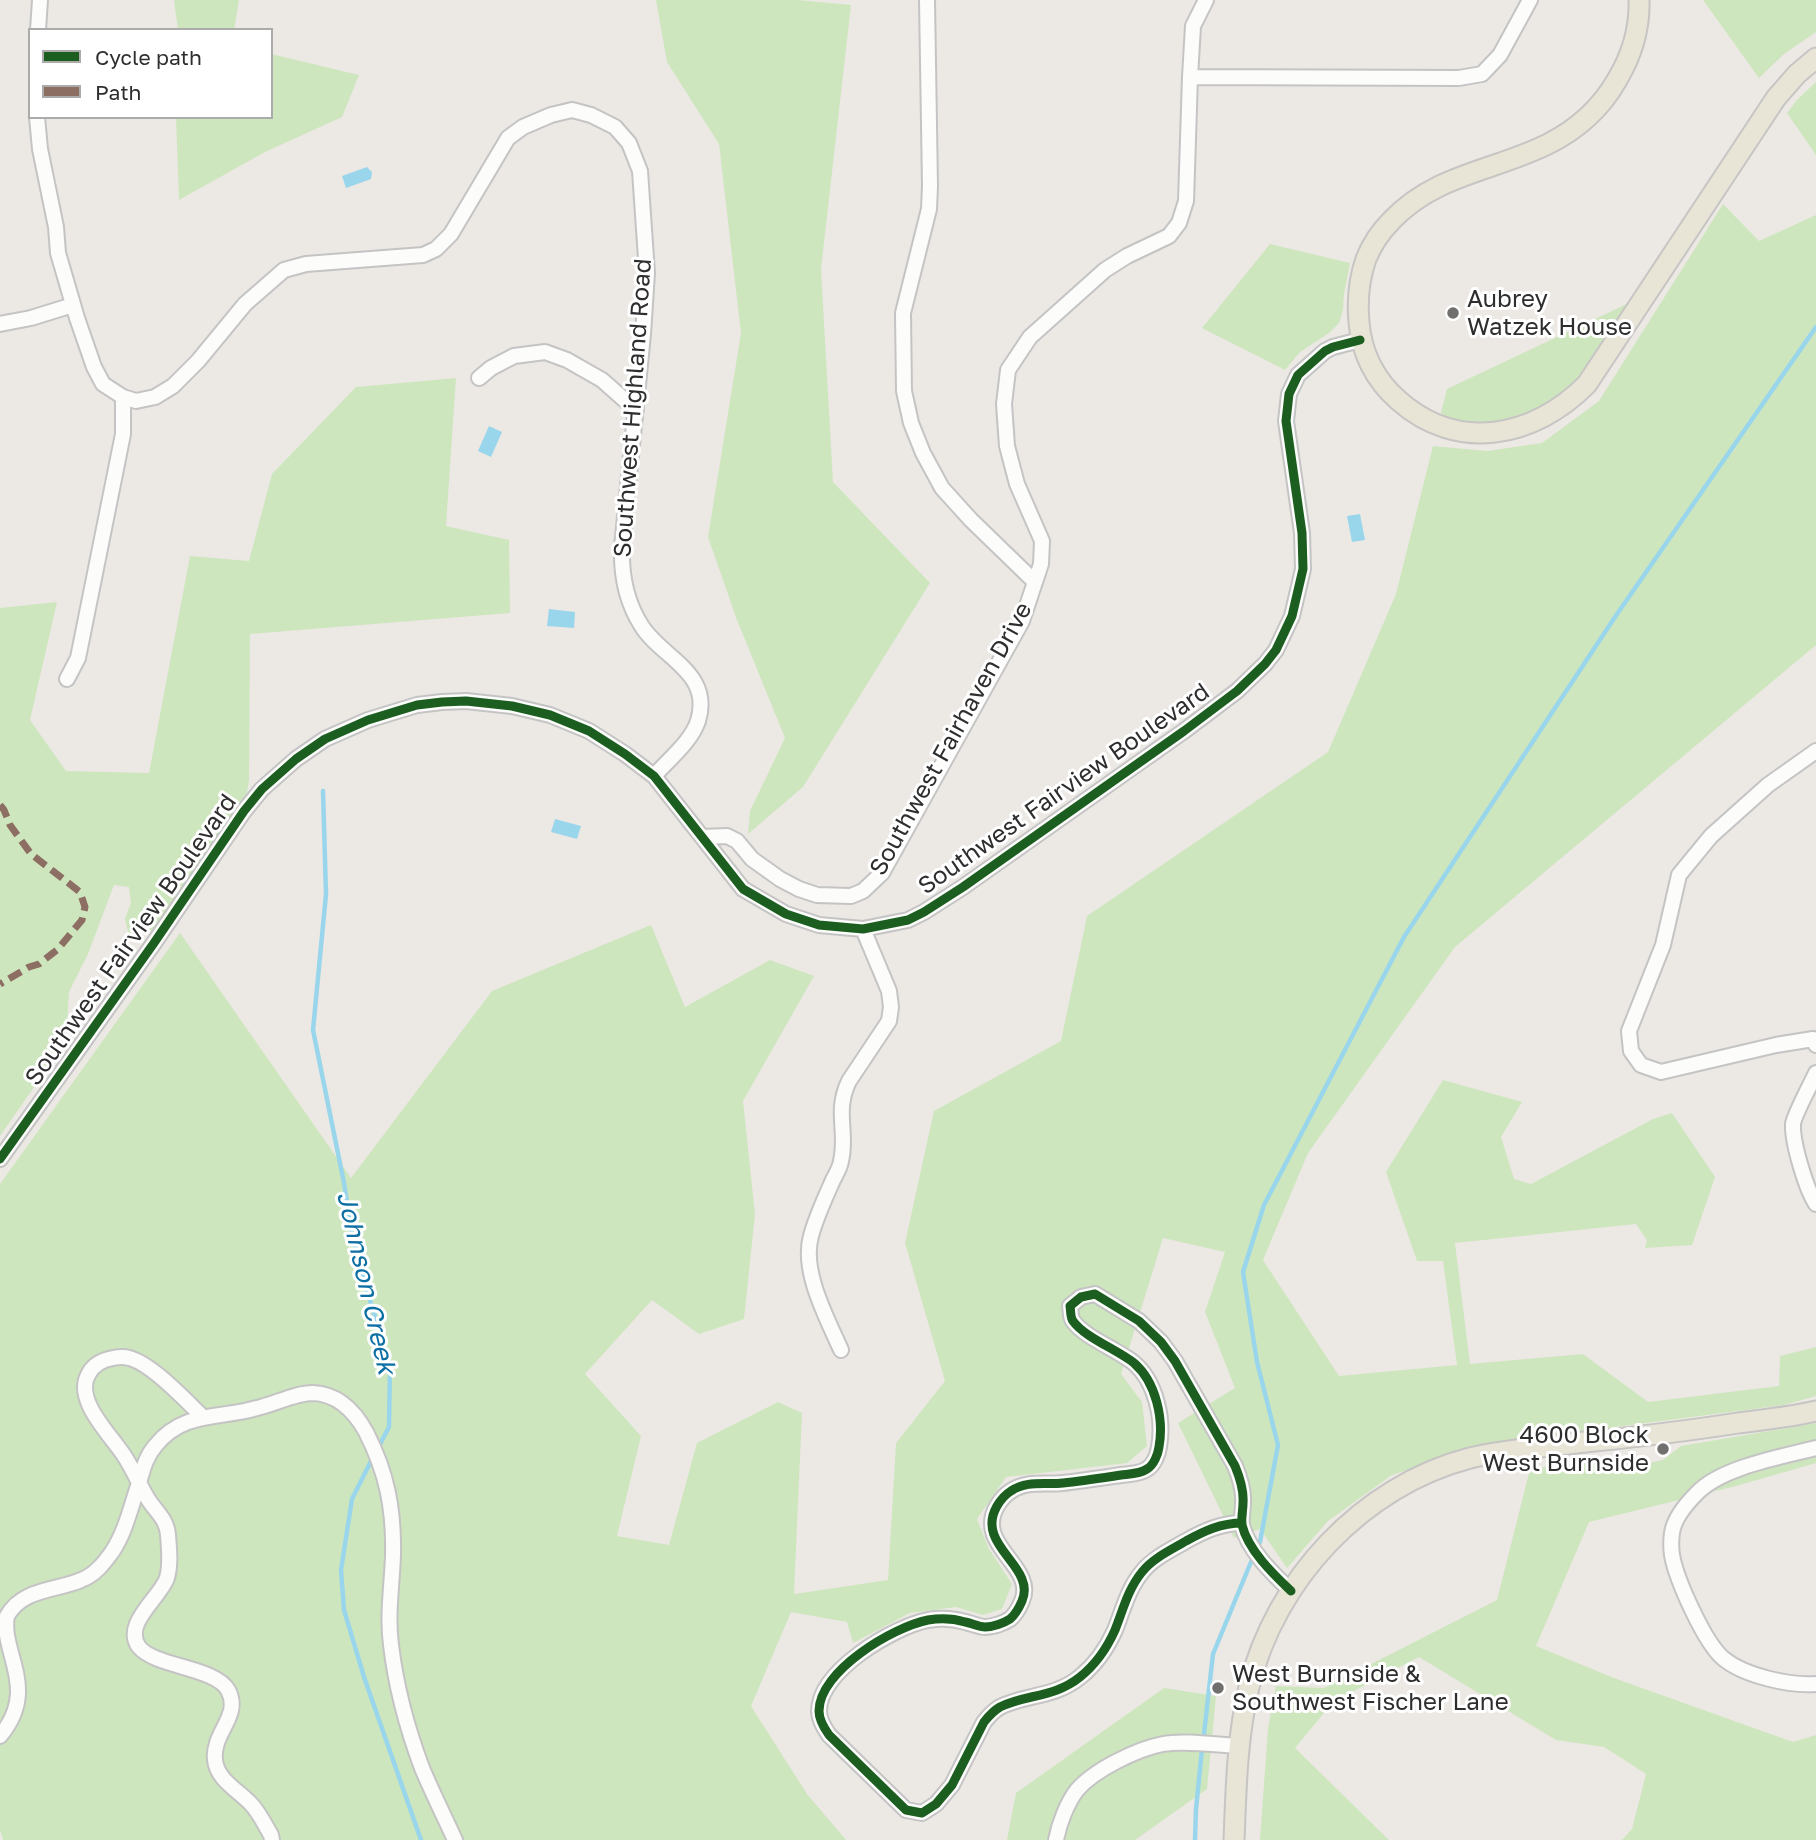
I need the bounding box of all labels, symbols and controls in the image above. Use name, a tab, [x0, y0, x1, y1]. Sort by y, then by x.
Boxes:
legend	[28, 28, 273, 119]
text: Cycle path	[95, 44, 202, 70]
text: Path	[95, 79, 142, 105]
street label: Southwest Highland Road	[608, 258, 658, 558]
place label: Aubrey Watzek House	[1467, 285, 1632, 341]
marker: Aubrey Watzek House	[1445, 305, 1461, 321]
street label: Southwest Fairhaven Drive	[864, 597, 1038, 881]
street label: Southwest Fairview Boulevard	[913, 677, 1215, 901]
street label: Southwest Fairview Boulevard	[19, 789, 243, 1091]
water label: Johnson Creek	[330, 1189, 402, 1377]
place label: 4600 Block West Burnside	[1482, 1421, 1649, 1477]
marker: 4600 Block West Burnside	[1655, 1441, 1671, 1457]
place label: West Burnside & Southwest Fischer Lane	[1232, 1660, 1509, 1716]
marker: West Burnside & Southwest Fischer Lane	[1210, 1680, 1226, 1696]

